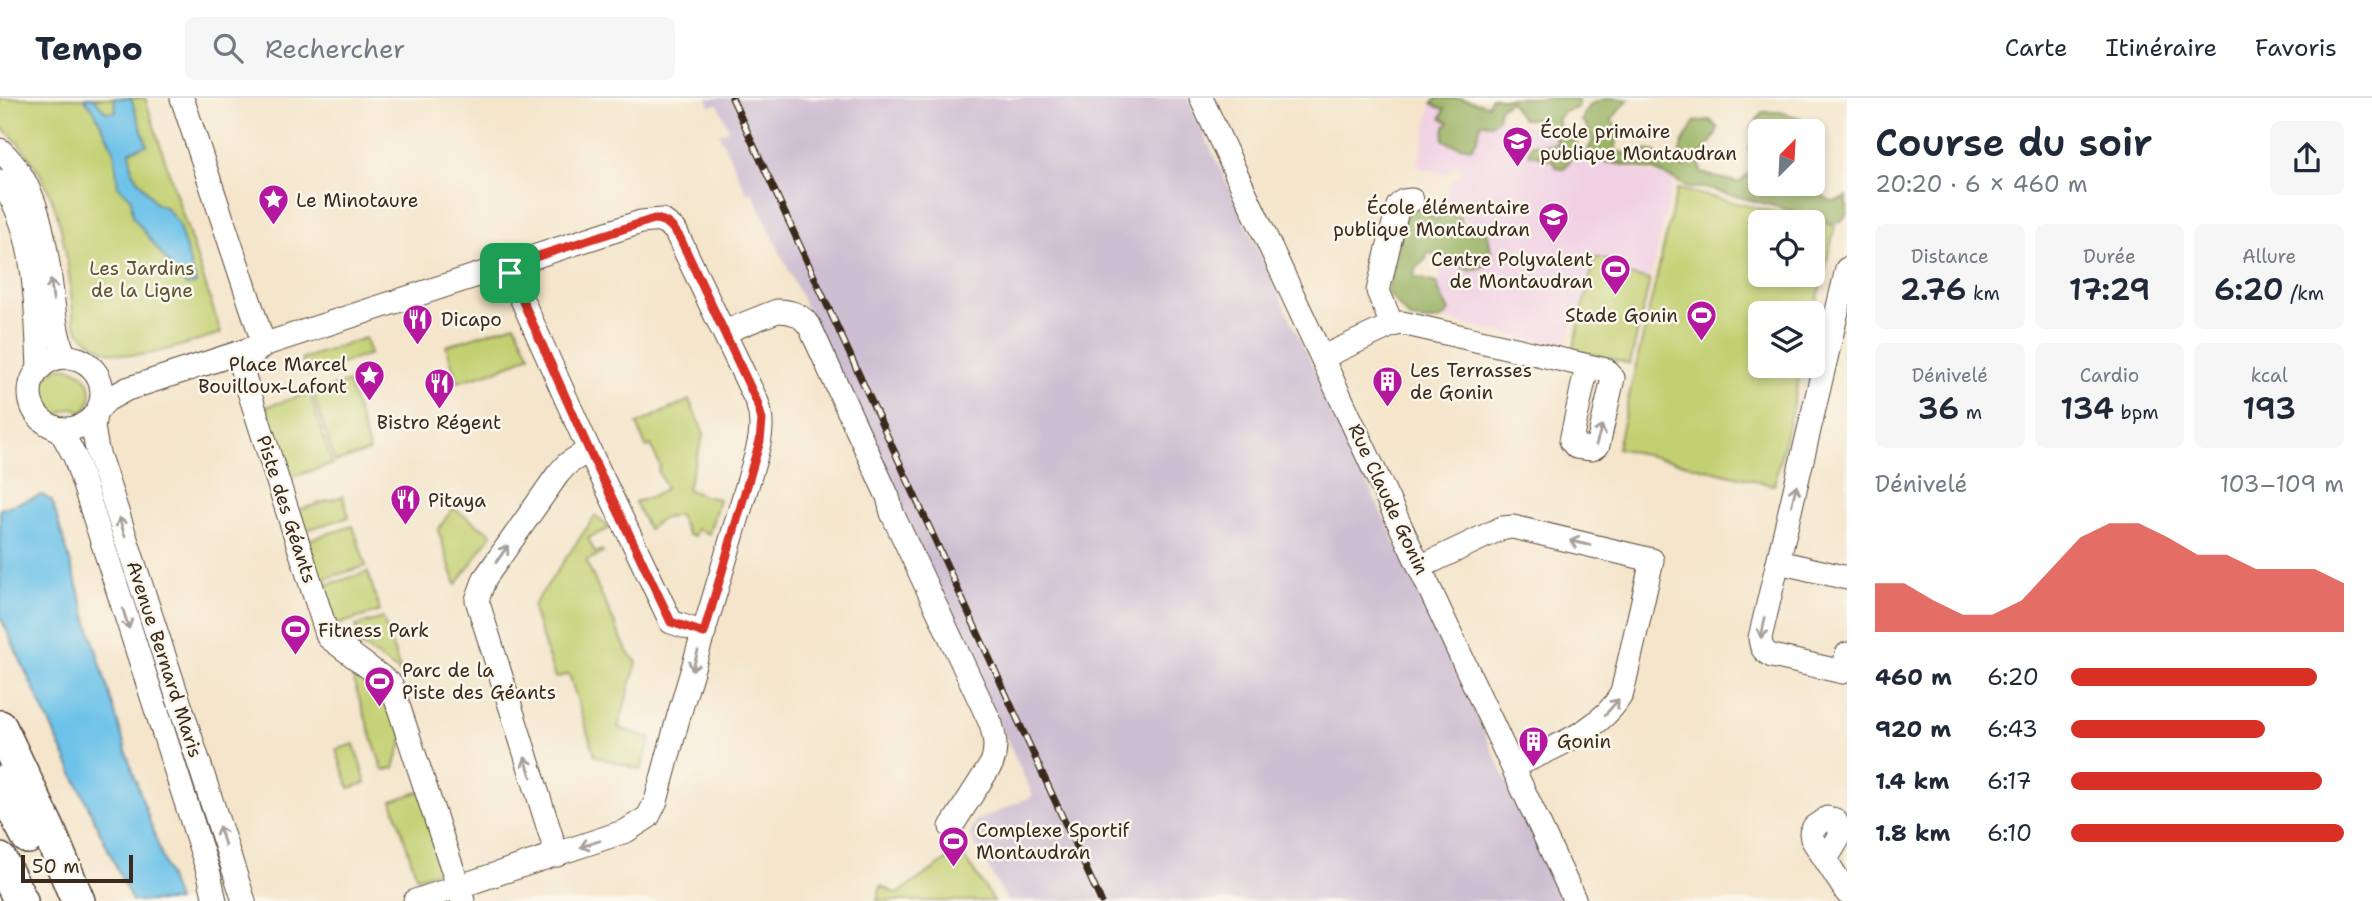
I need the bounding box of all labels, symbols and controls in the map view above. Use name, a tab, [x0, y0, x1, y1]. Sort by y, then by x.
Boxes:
search box	[185, 17, 675, 80]
text: Tempo	[35, 26, 143, 71]
icon: search	[209, 29, 247, 67]
text: Rechercher	[265, 31, 405, 66]
text: Carte	[2005, 32, 2068, 64]
text: Itinéraire	[2106, 32, 2217, 64]
text: Favoris	[2255, 32, 2337, 64]
text: Course du soir	[1875, 117, 2153, 168]
place label: École primaire publique Montaudran	[1540, 118, 1737, 166]
north arrow	[1748, 119, 1825, 196]
map controls	[1748, 119, 1825, 378]
button: share	[2270, 121, 2344, 195]
school or university icon: École primaire publique Montaudran	[1500, 125, 1534, 169]
text: 20:20 · 6 × 460 m	[1875, 169, 2088, 199]
place icon: Le Minotaure	[256, 183, 290, 227]
place label: Le Minotaure	[296, 188, 418, 213]
place label: École élémentaire publique Montaudran	[1333, 194, 1530, 242]
school or university icon: École élémentaire publique Montaudran	[1536, 201, 1570, 245]
button: locate	[1748, 210, 1825, 287]
pin	[480, 243, 540, 303]
text: Distance	[1911, 244, 1989, 269]
text: Durée	[2083, 244, 2136, 269]
text: Allure	[2242, 244, 2296, 269]
place label: Centre Polyvalent de Montaudran	[1431, 247, 1593, 294]
sports icon: Centre Polyvalent de Montaudran	[1599, 253, 1633, 297]
icon: arrive	[491, 254, 529, 292]
park label: Les Jardins de la Ligne	[89, 256, 195, 303]
text: 2.76	[1900, 269, 1966, 310]
text: 17:29	[2069, 269, 2150, 310]
text: 6:20	[2214, 269, 2284, 310]
one-way arrow	[45, 279, 58, 302]
text: km	[1966, 281, 2000, 306]
text: /km	[2284, 281, 2324, 306]
sports icon: Stade Gonin	[1684, 298, 1718, 342]
button: layers	[1748, 301, 1825, 378]
restaurant icon: Dicapo	[401, 302, 435, 346]
place label: Stade Gonin	[1565, 303, 1678, 328]
place label: Dicapo	[441, 307, 502, 332]
place label: Place Marcel Bouilloux-Lafont	[198, 352, 347, 399]
place icon: Place Marcel Bouilloux-Lafont	[353, 358, 387, 402]
place label: Les Terrasses de Gonin	[1410, 358, 1532, 405]
text: Dénivelé	[1912, 363, 1988, 388]
text: Cardio	[2080, 363, 2139, 388]
text: kcal	[2251, 363, 2288, 388]
building icon: Les Terrasses de Gonin	[1370, 364, 1404, 408]
restaurant icon: Bistro Régent	[422, 366, 456, 410]
text: 36	[1918, 388, 1959, 429]
text: 134	[2060, 388, 2114, 429]
text: 193	[2242, 388, 2296, 429]
text: m	[1959, 400, 1982, 425]
text: bpm	[2114, 400, 2159, 425]
place label: Bistro Régent	[377, 410, 501, 435]
street label: Rue Claude Gonin	[1343, 420, 1434, 579]
one-way arrow	[1594, 425, 1607, 447]
street label: Piste des Géants	[251, 432, 322, 586]
text: Dénivelé	[1875, 469, 1967, 499]
text: 103–109 m	[2220, 469, 2344, 499]
restaurant icon: Pitaya	[388, 483, 422, 527]
one-way arrow	[1788, 484, 1801, 507]
place label: Pitaya	[428, 488, 486, 513]
one-way arrow	[115, 516, 127, 538]
one-way arrow	[1569, 536, 1592, 549]
one-way arrow	[495, 545, 509, 564]
street label: Avenue Bernard Maris	[121, 558, 208, 761]
one-way arrow	[120, 608, 133, 630]
sports icon: Fitness Park	[278, 613, 312, 657]
one-way arrow	[1756, 616, 1770, 639]
place label: Fitness Park	[318, 618, 429, 643]
one-way arrow	[688, 650, 701, 672]
place label: Parc de la Piste des Géants	[402, 658, 556, 705]
text: 460 m	[1875, 662, 1952, 692]
text: 6:20	[1987, 662, 2039, 692]
sports icon: Parc de la Piste des Géants	[362, 664, 396, 708]
one-way arrow	[1604, 698, 1620, 716]
text: 920 m	[1875, 714, 1951, 744]
text: 6:43	[1987, 714, 2038, 744]
building icon: Gonin	[1517, 724, 1551, 768]
place label: Gonin	[1557, 729, 1611, 754]
one-way arrow	[521, 756, 533, 778]
text: 1.4 km	[1875, 766, 1949, 796]
text: 6:17	[1987, 766, 2032, 796]
place label: Complexe Sportif Montaudran	[976, 818, 1131, 865]
text: 1.8 km	[1875, 818, 1950, 848]
text: 6:10	[1987, 818, 2032, 848]
sports icon: Complexe Sportif Montaudran	[936, 824, 970, 868]
one-way arrow	[215, 826, 227, 848]
one-way arrow	[579, 838, 601, 851]
scale bar	[21, 852, 133, 884]
text: 50 m	[32, 854, 80, 879]

